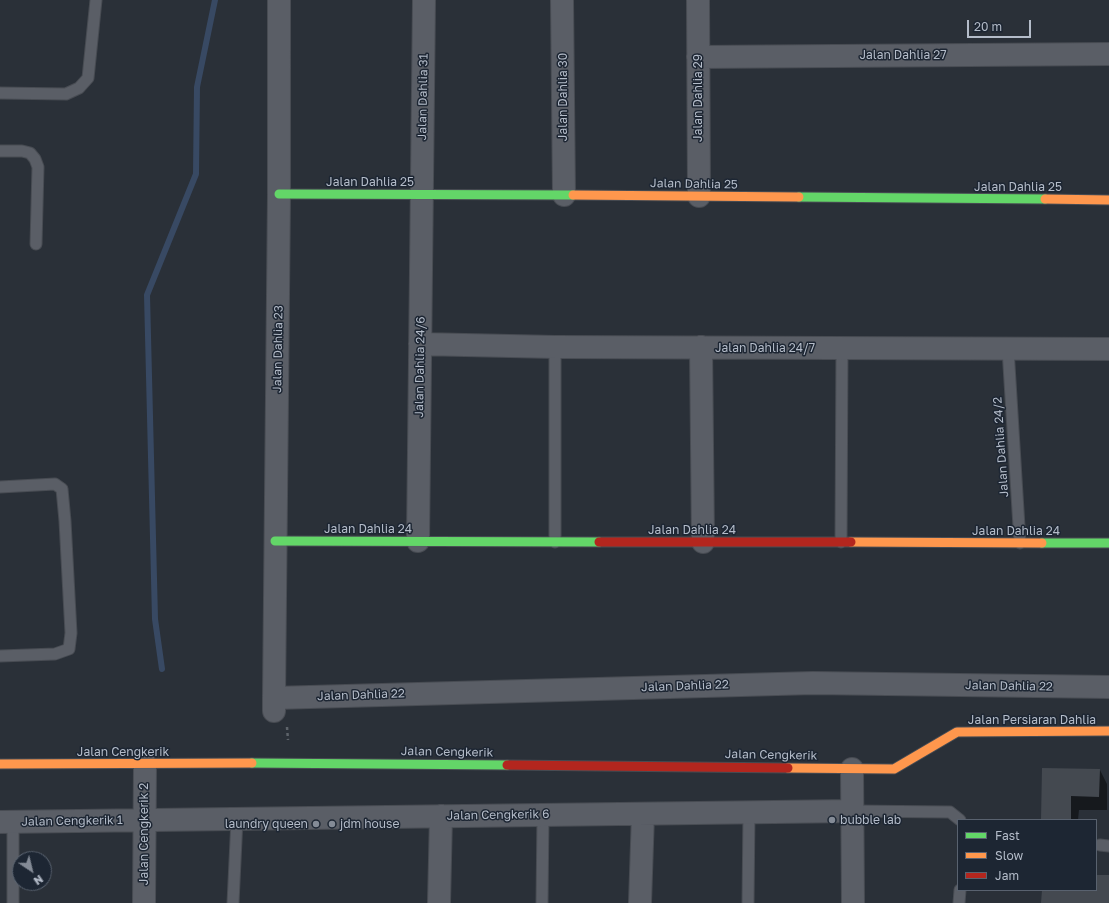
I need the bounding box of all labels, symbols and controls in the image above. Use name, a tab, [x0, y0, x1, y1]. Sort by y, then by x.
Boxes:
scale bar	[969, 12, 1033, 38]
text: 20 m	[974, 19, 1002, 34]
street label: Jalan Dahlia 27	[859, 48, 947, 62]
street label: Jalan Dahlia 30	[556, 53, 570, 141]
street label: Jalan Dahlia 31	[415, 54, 431, 140]
street label: Jalan Dahlia 29	[691, 54, 705, 142]
street label: Jalan Dahlia 25	[326, 175, 414, 189]
street label: Jalan Dahlia 25	[650, 176, 738, 192]
street label: Jalan Dahlia 25	[974, 180, 1062, 194]
street label: Jalan Dahlia 23	[270, 305, 286, 393]
street label: Jalan Dahlia 24/6	[412, 316, 428, 418]
street label: Jalan Dahlia 24/7	[715, 341, 815, 355]
street label: Jalan Dahlia 24/2	[990, 396, 1012, 498]
street label: Jalan Dahlia 24	[324, 522, 412, 536]
street label: Jalan Dahlia 24	[648, 523, 736, 537]
street label: Jalan Dahlia 24	[972, 524, 1060, 538]
street label: Jalan Dahlia 22	[641, 677, 729, 695]
street label: Jalan Dahlia 22	[965, 678, 1053, 694]
street label: Jalan Dahlia 22	[317, 686, 405, 704]
street label: Jalan Persiaran Dahlia	[968, 713, 1096, 727]
street label: Jalan Cengkerik	[401, 744, 493, 760]
street label: Jalan Cengkerik	[77, 745, 169, 759]
street label: Jalan Cengkerik	[725, 747, 817, 763]
street label: Jalan Cengkerik 2	[137, 783, 151, 885]
street label: Jalan Cengkerik 6	[447, 807, 549, 823]
street label: Jalan Cengkerik 1	[21, 813, 123, 829]
place label: bubble lab	[840, 813, 901, 827]
marker: bubble lab	[827, 815, 837, 825]
place label: laundry queen	[225, 817, 308, 831]
place label: jdm house	[340, 817, 399, 831]
marker: laundry queen	[311, 819, 321, 829]
marker: jdm house	[327, 819, 337, 829]
legend	[957, 819, 1097, 891]
text: Fast	[995, 828, 1020, 843]
text: Slow	[995, 848, 1023, 863]
north arrow	[12, 851, 52, 891]
text: Jam	[995, 868, 1019, 883]
text: N	[31, 873, 46, 888]

